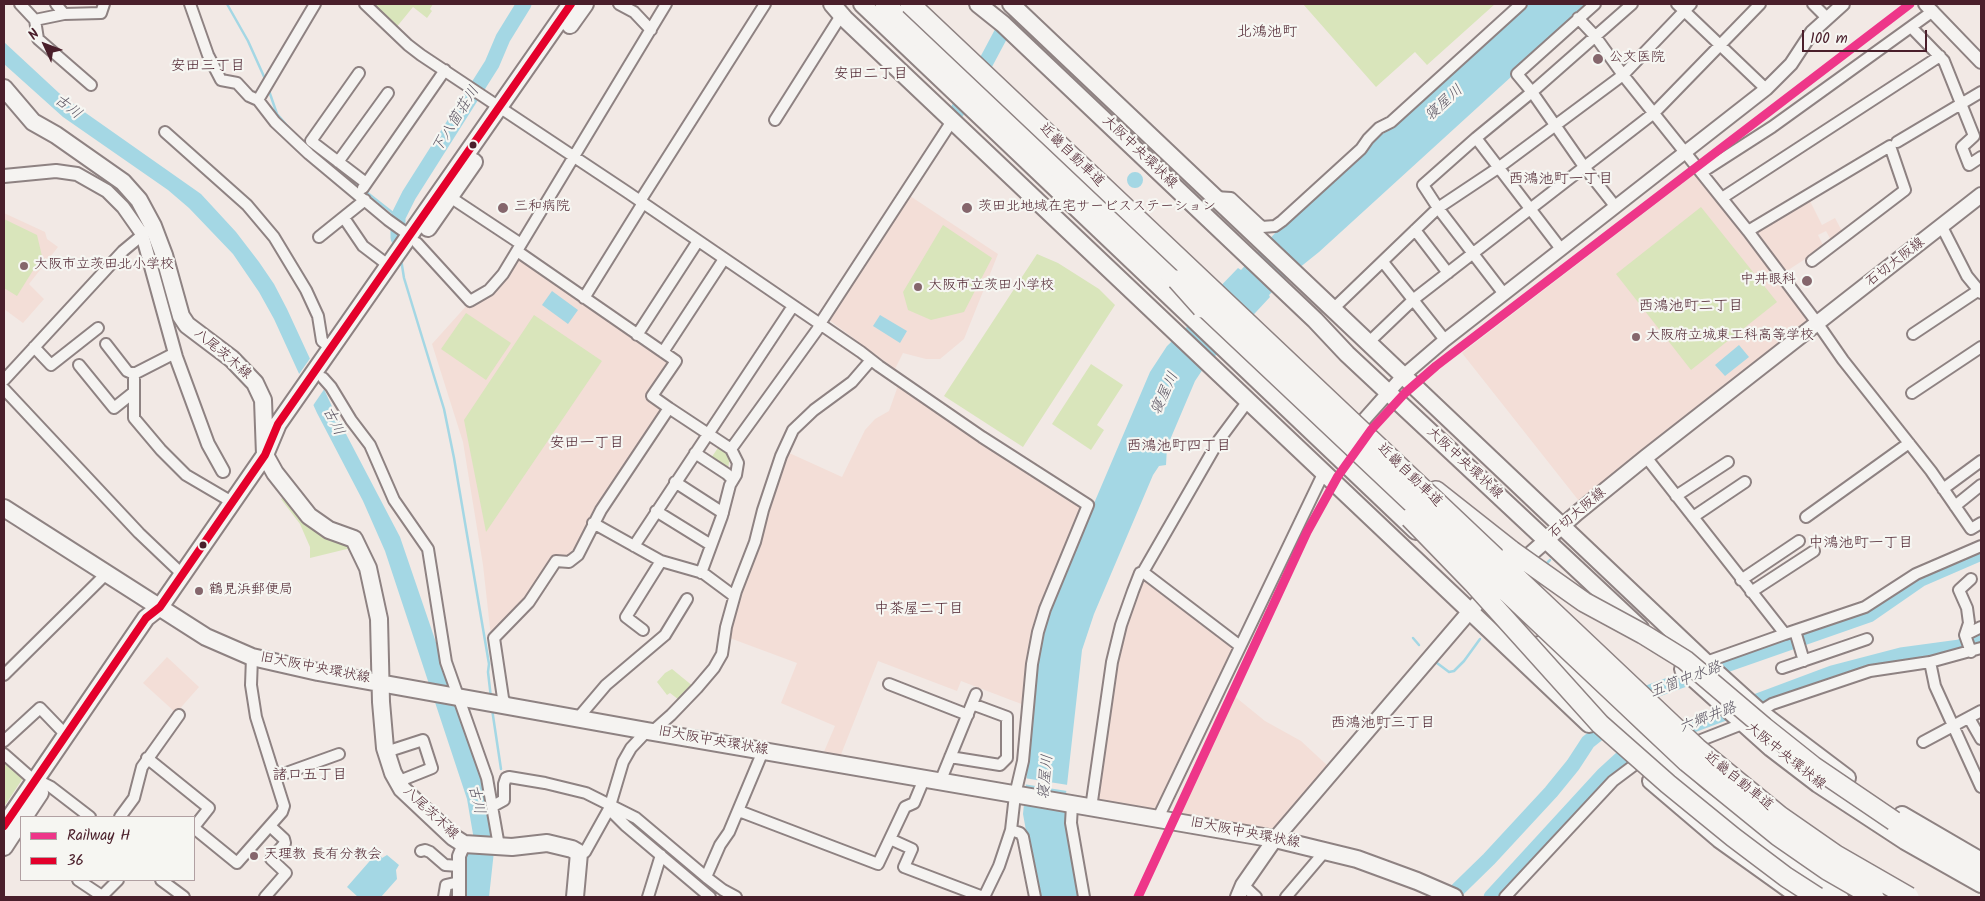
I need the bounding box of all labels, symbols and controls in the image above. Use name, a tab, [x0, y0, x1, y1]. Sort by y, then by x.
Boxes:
north arrow	[20, 20, 70, 70]
scale bar	[1805, 20, 1930, 52]
text: N	[23, 24, 45, 46]
district label: 北鴻池町	[1237, 24, 1297, 42]
text: 100 m	[1810, 27, 1848, 51]
place label: 公文医院	[1609, 51, 1665, 67]
marker: 公文医院	[1591, 52, 1605, 66]
district label: 安田三丁目	[171, 58, 245, 76]
district label: 安田二丁目	[834, 66, 908, 84]
water label: 寝屋川	[1422, 82, 1468, 126]
water label: 下八箇荘川	[429, 83, 485, 157]
water label: 古川	[50, 92, 84, 124]
street label: 大阪中央環状線	[1098, 113, 1180, 193]
street label: 近畿自動車道	[1035, 121, 1107, 191]
unlabelled marker	[468, 140, 478, 150]
district label: 西鴻池町一丁目	[1509, 171, 1613, 189]
place label: 三和病院	[514, 200, 570, 216]
place label: 茨田北地域在宅サービスステーション	[978, 200, 1216, 216]
marker: 三和病院	[496, 201, 510, 215]
marker: 茨田北地域在宅サービスステーション	[960, 201, 974, 215]
street label: 石切大阪線	[1863, 235, 1929, 291]
place label: 大阪市立茨田北小学校	[34, 258, 174, 274]
marker: 大阪市立茨田北小学校	[18, 260, 30, 272]
place label: 中井眼科	[1740, 273, 1796, 289]
marker: 中井眼科	[1800, 274, 1814, 288]
place label: 大阪市立茨田小学校	[928, 279, 1054, 295]
marker: 大阪市立茨田小学校	[912, 281, 924, 293]
district label: 西鴻池町二丁目	[1639, 298, 1743, 316]
street label: 八尾茨木線	[190, 326, 254, 384]
place label: 大阪府立城東工科高等学校	[1646, 329, 1814, 345]
marker: 大阪府立城東工科高等学校	[1630, 331, 1642, 343]
water label: 寝屋川	[1148, 370, 1184, 418]
water label: 古川	[317, 405, 347, 439]
street label: 大阪中央環状線	[1422, 424, 1506, 504]
district label: 安田一丁目	[550, 435, 624, 453]
district label: 西鴻池町四丁目	[1127, 438, 1231, 456]
street label: 近畿自動車道	[1373, 441, 1445, 511]
street label: 石切大阪線	[1546, 485, 1610, 543]
district label: 中鴻池町一丁目	[1809, 535, 1913, 553]
unlabelled marker	[198, 540, 208, 550]
place label: 鶴見浜郵便局	[209, 583, 293, 599]
marker: 鶴見浜郵便局	[193, 585, 205, 597]
district label: 中茶屋二丁目	[874, 601, 964, 619]
street label: 旧大阪中央環状線	[258, 650, 372, 688]
water label: 五箇中水路	[1648, 659, 1724, 703]
water label: 六郷井路	[1677, 700, 1739, 738]
district label: 西鴻池町三丁目	[1331, 715, 1435, 733]
street label: 大阪中央環状線	[1742, 720, 1828, 794]
street label: 旧大阪中央環状線	[656, 724, 770, 760]
street label: 近畿自動車道	[1700, 749, 1776, 815]
water label: 寝屋川	[1036, 754, 1058, 800]
district label: 諸口五丁目	[273, 767, 347, 785]
water label: 古川	[463, 783, 487, 817]
street label: 八尾茨木線	[399, 784, 461, 844]
street label: 旧大阪中央環状線	[1188, 815, 1302, 853]
legend	[20, 816, 195, 881]
text: Railway H	[67, 824, 130, 848]
place label: 天理教 長有分教会	[264, 848, 382, 864]
text: 36	[67, 849, 84, 873]
marker: 天理教 長有分教会	[248, 850, 260, 862]

